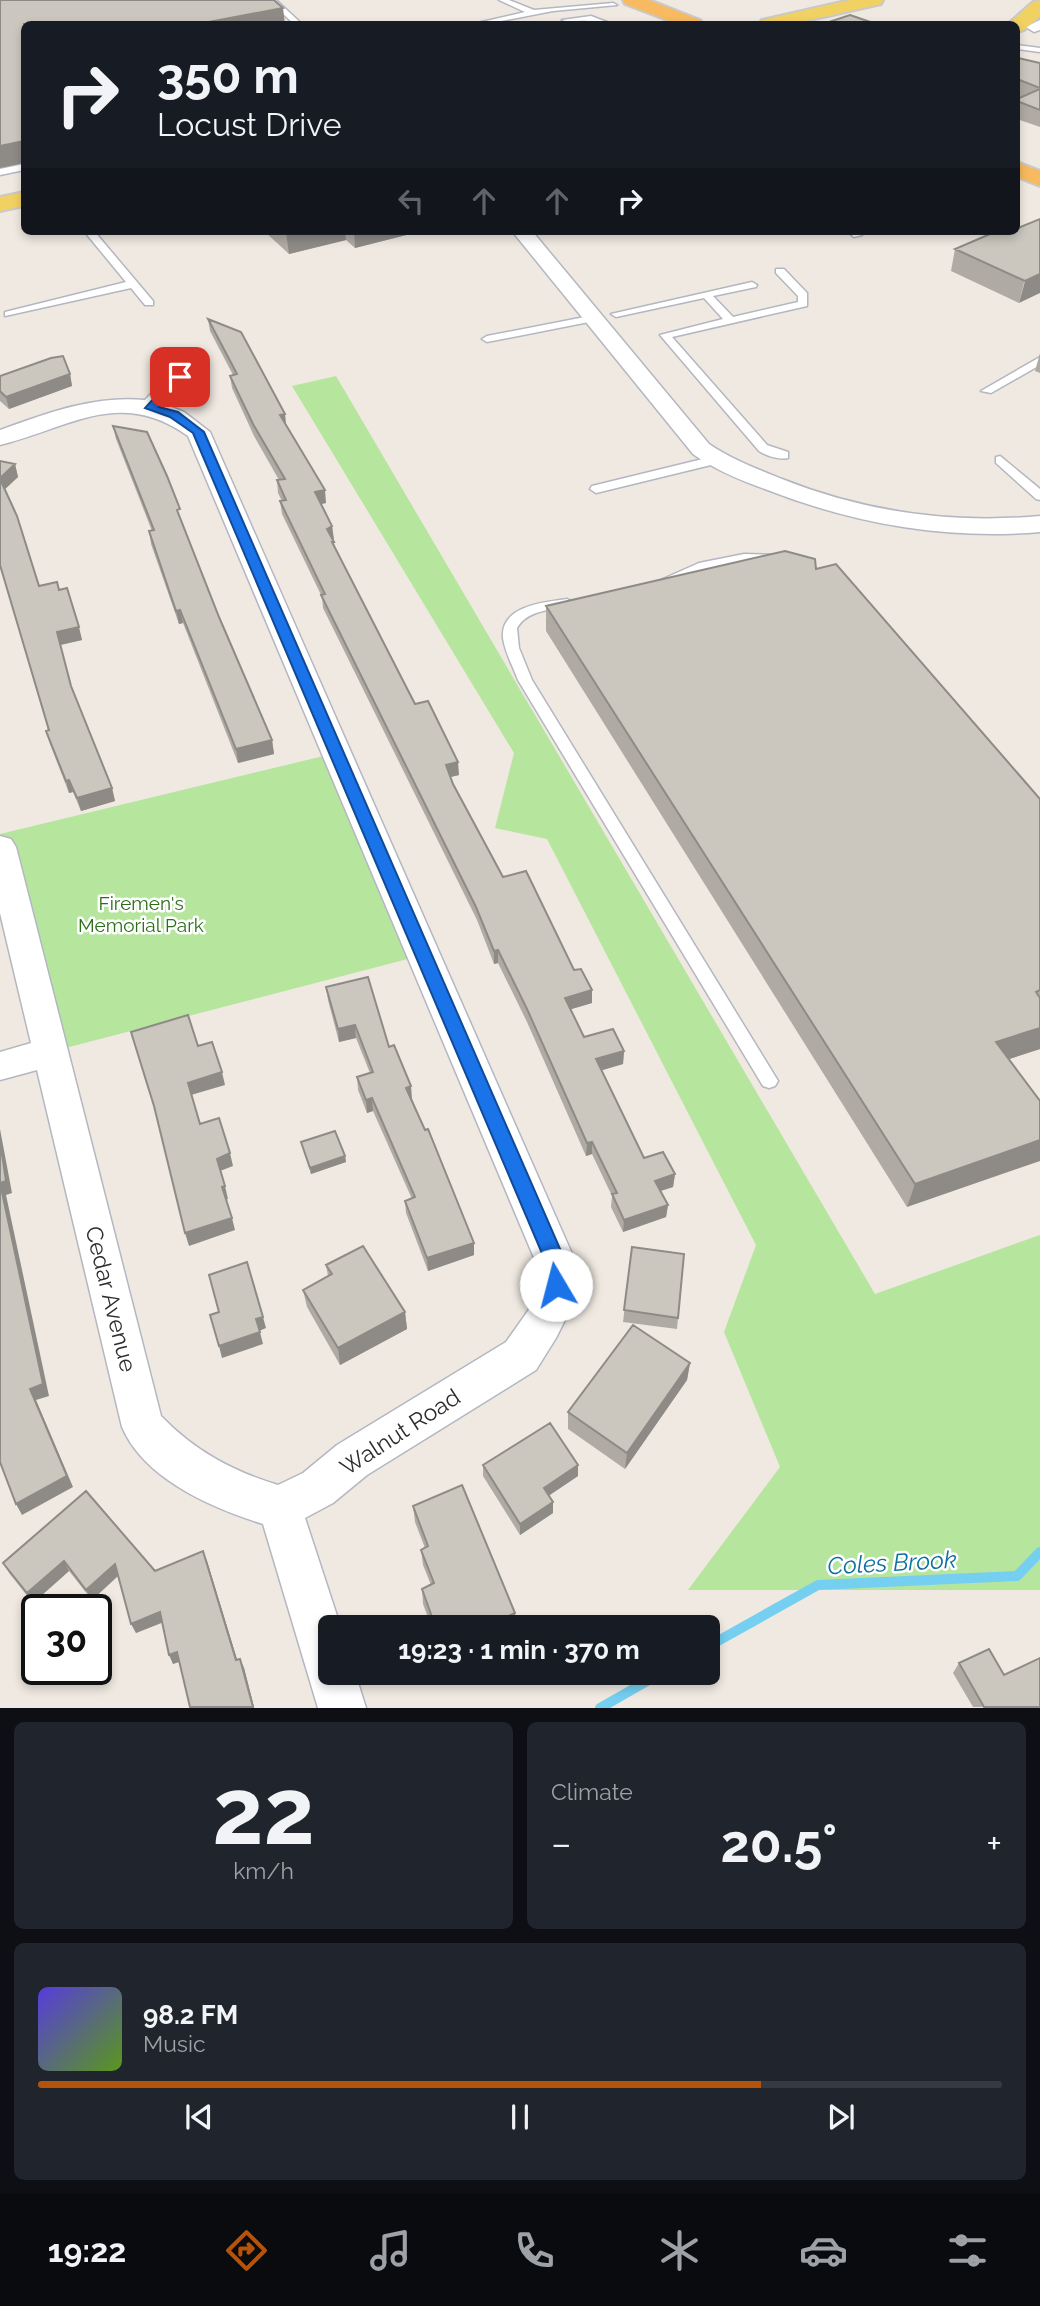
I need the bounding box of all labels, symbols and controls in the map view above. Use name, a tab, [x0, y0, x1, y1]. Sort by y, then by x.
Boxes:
text: 350 m	[157, 47, 299, 104]
icon: right	[42, 49, 133, 140]
text: Locust Drive	[157, 106, 342, 143]
icon: left	[392, 182, 430, 220]
icon: ahead	[465, 182, 503, 220]
icon: ahead	[538, 182, 576, 220]
icon: right	[611, 182, 649, 220]
pin	[150, 347, 210, 407]
icon: arrive	[161, 358, 199, 396]
park label: Firemen's Memorial Park	[78, 892, 204, 936]
street label: Cedar Avenue	[80, 1223, 143, 1375]
position arrow	[519, 1248, 593, 1322]
street label: Walnut Road	[335, 1383, 465, 1480]
water label: Coles Brook	[827, 1545, 957, 1580]
speed limit sign: 30	[21, 1594, 112, 1685]
text: 19:23 · 1 min · 370 m	[398, 1635, 640, 1665]
text: 22	[212, 1758, 315, 1865]
text: Climate	[551, 1778, 633, 1805]
text: 20.5°	[721, 1813, 837, 1874]
text: −	[551, 1821, 571, 1866]
text: +	[986, 1821, 1002, 1866]
text: km/h	[233, 1857, 294, 1884]
text: 98.2 FM	[143, 2000, 238, 2030]
text: Music	[143, 2030, 206, 2057]
icon: previous	[180, 2098, 218, 2136]
icon: pause	[501, 2098, 539, 2136]
icon: next	[822, 2098, 860, 2136]
icon: directions	[222, 2226, 271, 2275]
icon: music	[366, 2226, 415, 2275]
icon: phone	[510, 2226, 559, 2275]
icon: climate	[655, 2226, 704, 2275]
icon: car	[799, 2226, 848, 2275]
icon: filters	[943, 2226, 992, 2275]
text: 19:22	[48, 2232, 126, 2269]

